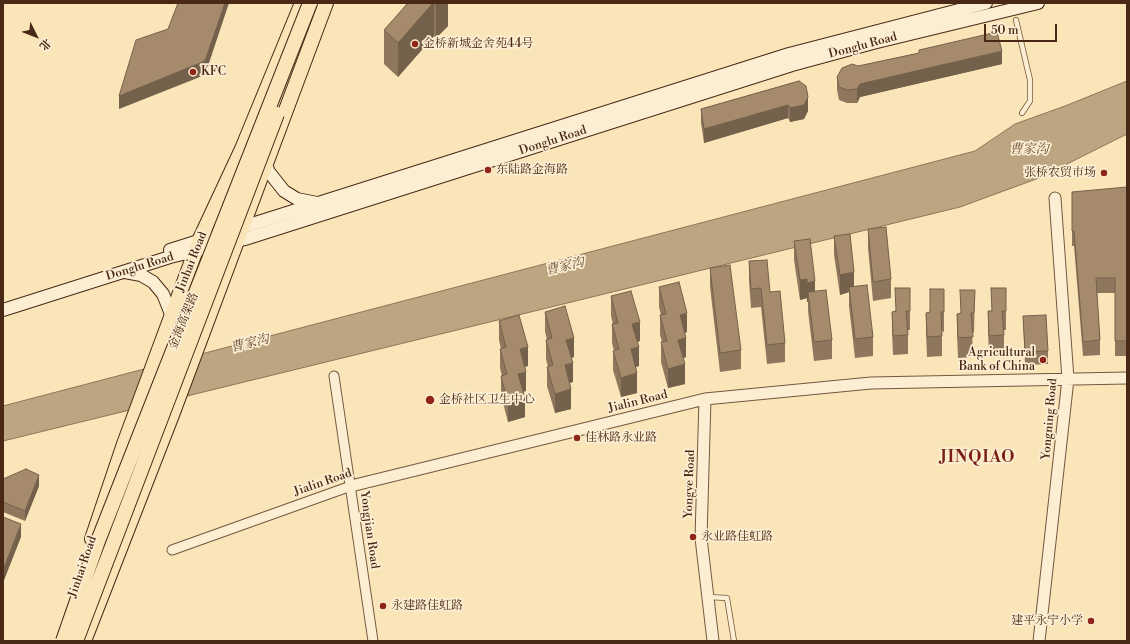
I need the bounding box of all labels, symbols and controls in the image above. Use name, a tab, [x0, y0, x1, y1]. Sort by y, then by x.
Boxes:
north arrow	[16, 16, 56, 56]
scale bar	[986, 16, 1059, 42]
text: 50 m	[991, 23, 1019, 38]
street label: Donglu Road	[827, 30, 899, 62]
text: 北	[36, 35, 54, 53]
place label: 金桥新城金舍苑44号	[423, 37, 534, 51]
marker: 金桥新城金舍苑44号	[410, 39, 420, 49]
place label: KFC	[201, 65, 226, 79]
marker: KFC	[188, 67, 198, 77]
street label: Donglu Road	[517, 123, 589, 159]
water label: 曹家沟	[1010, 142, 1048, 158]
place label: 东陆路金海路	[496, 163, 568, 177]
marker: 东陆路金海路	[483, 165, 493, 175]
place label: 张桥农贸市场	[1024, 166, 1096, 180]
marker: 张桥农贸市场	[1099, 168, 1109, 178]
street label: Jinhai Road	[173, 230, 211, 294]
street label: Donglu Road	[104, 250, 176, 284]
water label: 曹家沟	[544, 255, 586, 279]
street label: 金海高架路	[166, 290, 202, 352]
water label: 曹家沟	[229, 332, 271, 356]
place label: Agricultural Bank of China	[959, 346, 1035, 374]
marker: Agricultural Bank of China	[1038, 355, 1048, 365]
street label: Yongning Road	[1039, 378, 1061, 460]
street label: Jialin Road	[607, 388, 669, 416]
place label: 金桥社区卫生中心	[439, 393, 535, 407]
marker: 金桥社区卫生中心	[424, 394, 436, 406]
place label: 佳林路永业路	[585, 431, 657, 445]
marker: 佳林路永业路	[572, 433, 582, 443]
district label: JINQIAO	[940, 448, 1016, 468]
street label: Yongye Road	[682, 449, 698, 519]
street label: Jialin Road	[292, 466, 354, 500]
street label: Yongjian Road	[356, 490, 382, 570]
place label: 永业路佳虹路	[701, 530, 773, 544]
marker: 永业路佳虹路	[688, 532, 698, 542]
street label: Jinhai Road	[66, 534, 100, 600]
place label: 永建路佳虹路	[391, 599, 463, 613]
marker: 永建路佳虹路	[378, 601, 388, 611]
place label: 建平永宁小学	[1011, 614, 1083, 628]
marker: 建平永宁小学	[1086, 616, 1096, 626]

